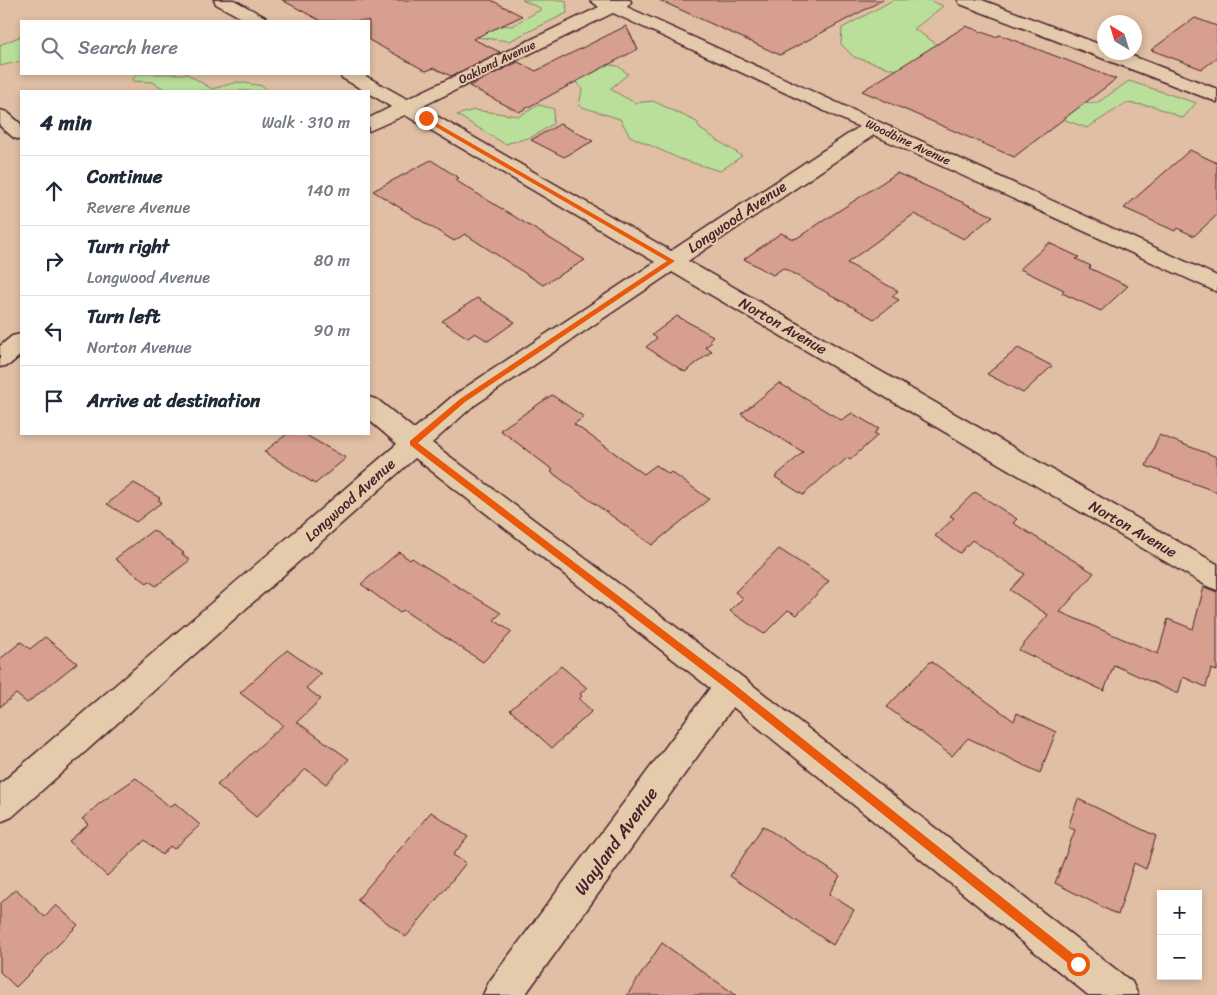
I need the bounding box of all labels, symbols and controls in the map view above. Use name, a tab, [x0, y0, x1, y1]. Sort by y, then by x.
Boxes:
north arrow	[1097, 15, 1142, 60]
search box	[20, 20, 370, 75]
text: Search here	[78, 31, 178, 64]
icon: search	[38, 34, 66, 62]
street label: Oakland Avenue	[454, 34, 540, 90]
text: 4 min	[40, 104, 92, 142]
route end	[415, 107, 438, 130]
text: Walk · 310 m	[262, 108, 350, 137]
street label: Woodbine Avenue	[862, 113, 954, 171]
text: Continue	[87, 160, 163, 193]
street label: Longwood Avenue	[682, 174, 792, 260]
text: 140 m	[307, 176, 350, 205]
icon: ahead	[40, 177, 68, 205]
text: Revere Avenue	[87, 193, 190, 222]
text: Turn right	[87, 230, 169, 263]
text: 80 m	[314, 246, 350, 275]
icon: right	[40, 247, 68, 275]
text: Longwood Avenue	[87, 263, 210, 292]
street label: Norton Avenue	[734, 290, 832, 362]
text: Turn left	[87, 300, 160, 333]
text: 90 m	[314, 316, 350, 345]
icon: left	[40, 317, 68, 345]
text: Norton Avenue	[87, 333, 192, 362]
text: Arrive at destination	[87, 384, 260, 417]
icon: arrive	[40, 387, 68, 415]
street label: Longwood Avenue	[298, 452, 402, 548]
street label: Norton Avenue	[1084, 493, 1182, 565]
street label: Wayland Avenue	[565, 780, 667, 902]
map controls	[1157, 890, 1202, 980]
button: +	[1157, 890, 1202, 935]
button: −	[1157, 935, 1202, 980]
route start	[1067, 953, 1090, 976]

